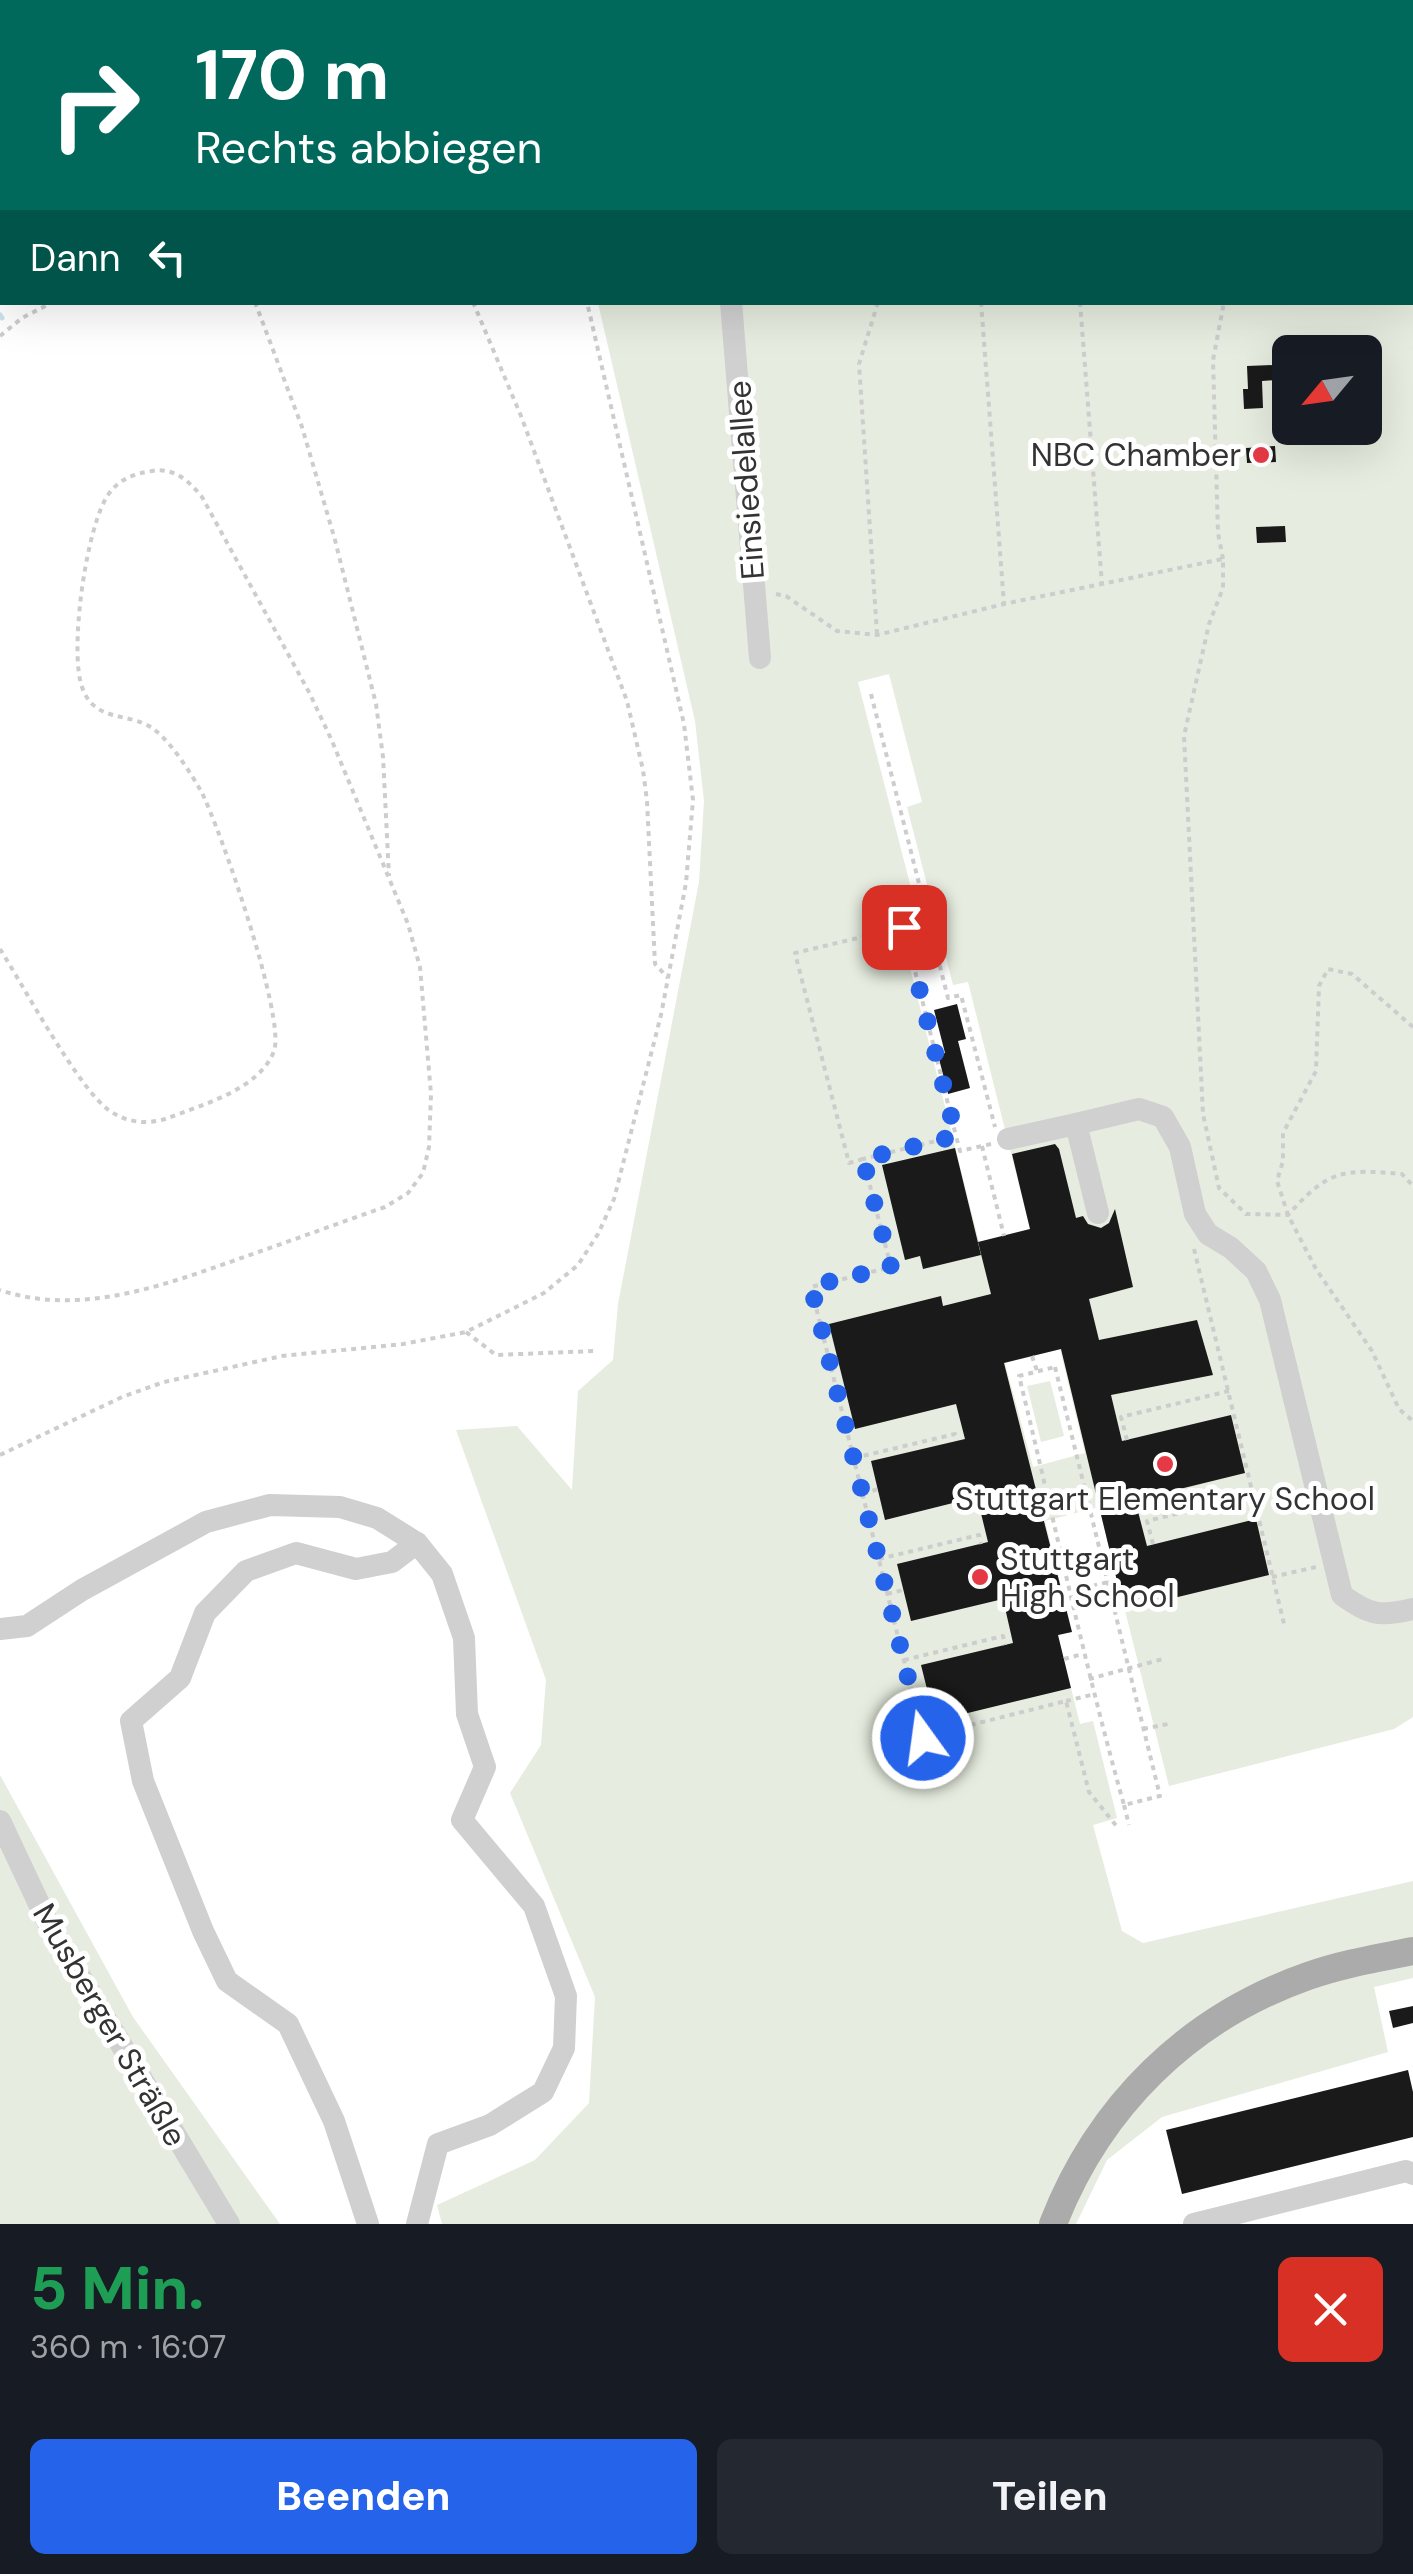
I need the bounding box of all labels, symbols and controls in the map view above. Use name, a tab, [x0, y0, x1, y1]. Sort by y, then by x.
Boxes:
text: 170 m	[195, 30, 389, 121]
icon: right	[30, 40, 160, 170]
text: Rechts abbiegen	[195, 118, 542, 177]
icon: left	[140, 230, 195, 285]
text: Dann	[30, 233, 120, 283]
north arrow	[1272, 335, 1382, 445]
map controls	[1272, 335, 1382, 445]
street label: Einsiedelallee	[718, 379, 774, 581]
place label: NBC Chamber	[1031, 434, 1241, 476]
marker: NBC Chamber	[1250, 444, 1272, 466]
pin	[862, 885, 947, 970]
icon: arrive	[877, 900, 932, 955]
marker: Stuttgart Elementary School	[1154, 1453, 1176, 1475]
place label: Stuttgart Elementary School	[955, 1478, 1375, 1520]
place label: Stuttgart High School	[1000, 1538, 1175, 1617]
marker: Stuttgart High School	[969, 1566, 991, 1588]
position arrow	[871, 1686, 975, 1790]
street label: Musberger Sträßle	[23, 1896, 197, 2154]
text: 5 Min.	[30, 2249, 204, 2328]
button: close	[1278, 2257, 1383, 2362]
text: 360 m · 16:07	[30, 2326, 226, 2368]
button: Beenden	[30, 2439, 697, 2554]
button: Teilen	[717, 2439, 1383, 2554]

